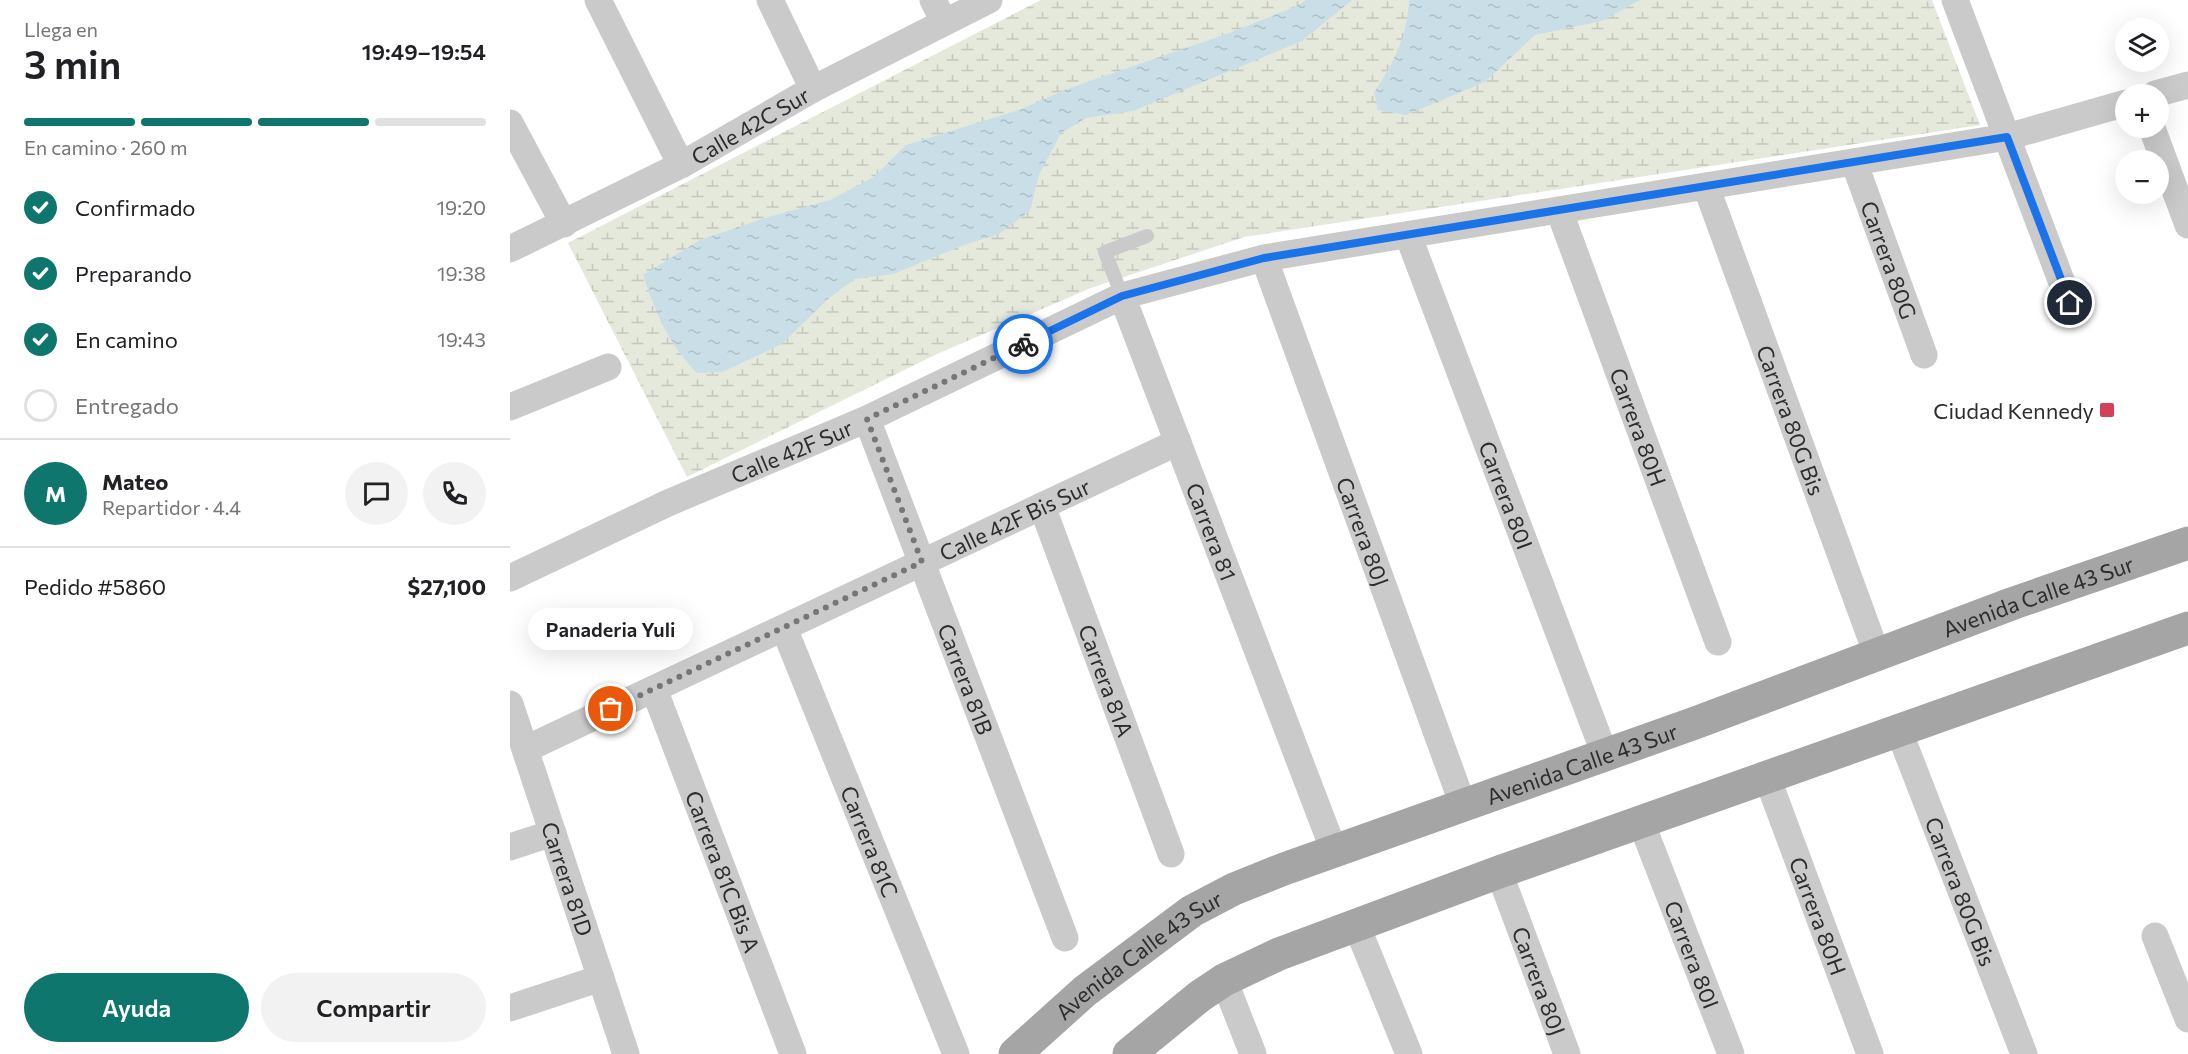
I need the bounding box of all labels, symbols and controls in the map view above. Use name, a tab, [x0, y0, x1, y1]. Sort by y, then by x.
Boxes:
text: Llega en	[24, 17, 98, 41]
map controls	[2115, 18, 2169, 204]
button: layers	[2115, 18, 2169, 72]
text: 19:49–19:54	[362, 38, 486, 65]
text: 3 min	[24, 39, 121, 87]
street label: Calle 42C Sur	[686, 81, 814, 170]
button: +	[2115, 84, 2169, 138]
text: En camino · 260 m	[24, 135, 187, 159]
button: −	[2115, 150, 2169, 204]
icon: check	[24, 191, 57, 224]
text: Confirmado	[75, 194, 196, 221]
text: 19:20	[437, 195, 486, 219]
street label: Carrera 80G	[1856, 197, 1923, 322]
icon: check	[24, 257, 57, 290]
text: Preparando	[75, 260, 192, 287]
text: 19:38	[437, 261, 486, 285]
pin	[2044, 277, 2095, 328]
icon: home	[2053, 286, 2086, 319]
courier	[993, 314, 1053, 374]
icon: check	[24, 323, 57, 356]
text: En camino	[75, 326, 178, 353]
text: 19:43	[437, 327, 486, 351]
icon: bike	[1007, 328, 1040, 361]
street label: Carrera 80G Bis	[1752, 341, 1831, 499]
street label: Carrera 80H	[1605, 364, 1673, 490]
text: Entregado	[75, 392, 179, 419]
place label: Ciudad Kennedy	[1933, 397, 2094, 424]
marker: Ciudad Kennedy	[2098, 401, 2116, 419]
street label: Calle 42F Sur	[727, 413, 857, 488]
street label: Carrera 80I	[1474, 437, 1539, 553]
button: chat	[345, 462, 408, 525]
button: phone	[423, 462, 486, 525]
text: Mateo	[102, 468, 169, 495]
street label: Calle 42F Bis Sur	[935, 472, 1095, 566]
street label: Carrera 80J	[1331, 473, 1396, 590]
street label: Carrera 81	[1181, 479, 1243, 584]
text: M	[45, 480, 66, 507]
text: Repartidor · 4.4	[102, 495, 241, 519]
street label: Avenida Calle 43 Sur	[1938, 549, 2137, 642]
text: Pedido #5860	[24, 573, 166, 600]
text: $27,100	[408, 573, 486, 600]
callout: Panaderia Yuli	[528, 607, 694, 649]
text: Panaderia Yuli	[546, 617, 675, 641]
street label: Carrera 81B	[933, 619, 1000, 738]
street label: Carrera 81A	[1074, 621, 1140, 740]
pin	[585, 683, 636, 734]
icon: bag	[594, 692, 627, 725]
street label: Avenida Calle 43 Sur	[1482, 717, 1681, 810]
street label: Carrera 81C	[836, 782, 905, 901]
street label: Carrera 81C Bis A	[680, 786, 766, 956]
street label: Carrera 80G Bis	[1920, 813, 2002, 970]
street label: Carrera 81D	[536, 818, 599, 939]
street label: Carrera 80H	[1784, 853, 1853, 979]
street label: Avenida Calle 43 Sur	[1049, 884, 1227, 1025]
street label: Carrera 80I	[1659, 897, 1725, 1012]
street label: Carrera 80J	[1507, 923, 1572, 1039]
button: Ayuda	[24, 973, 249, 1042]
button: Compartir	[261, 973, 486, 1042]

